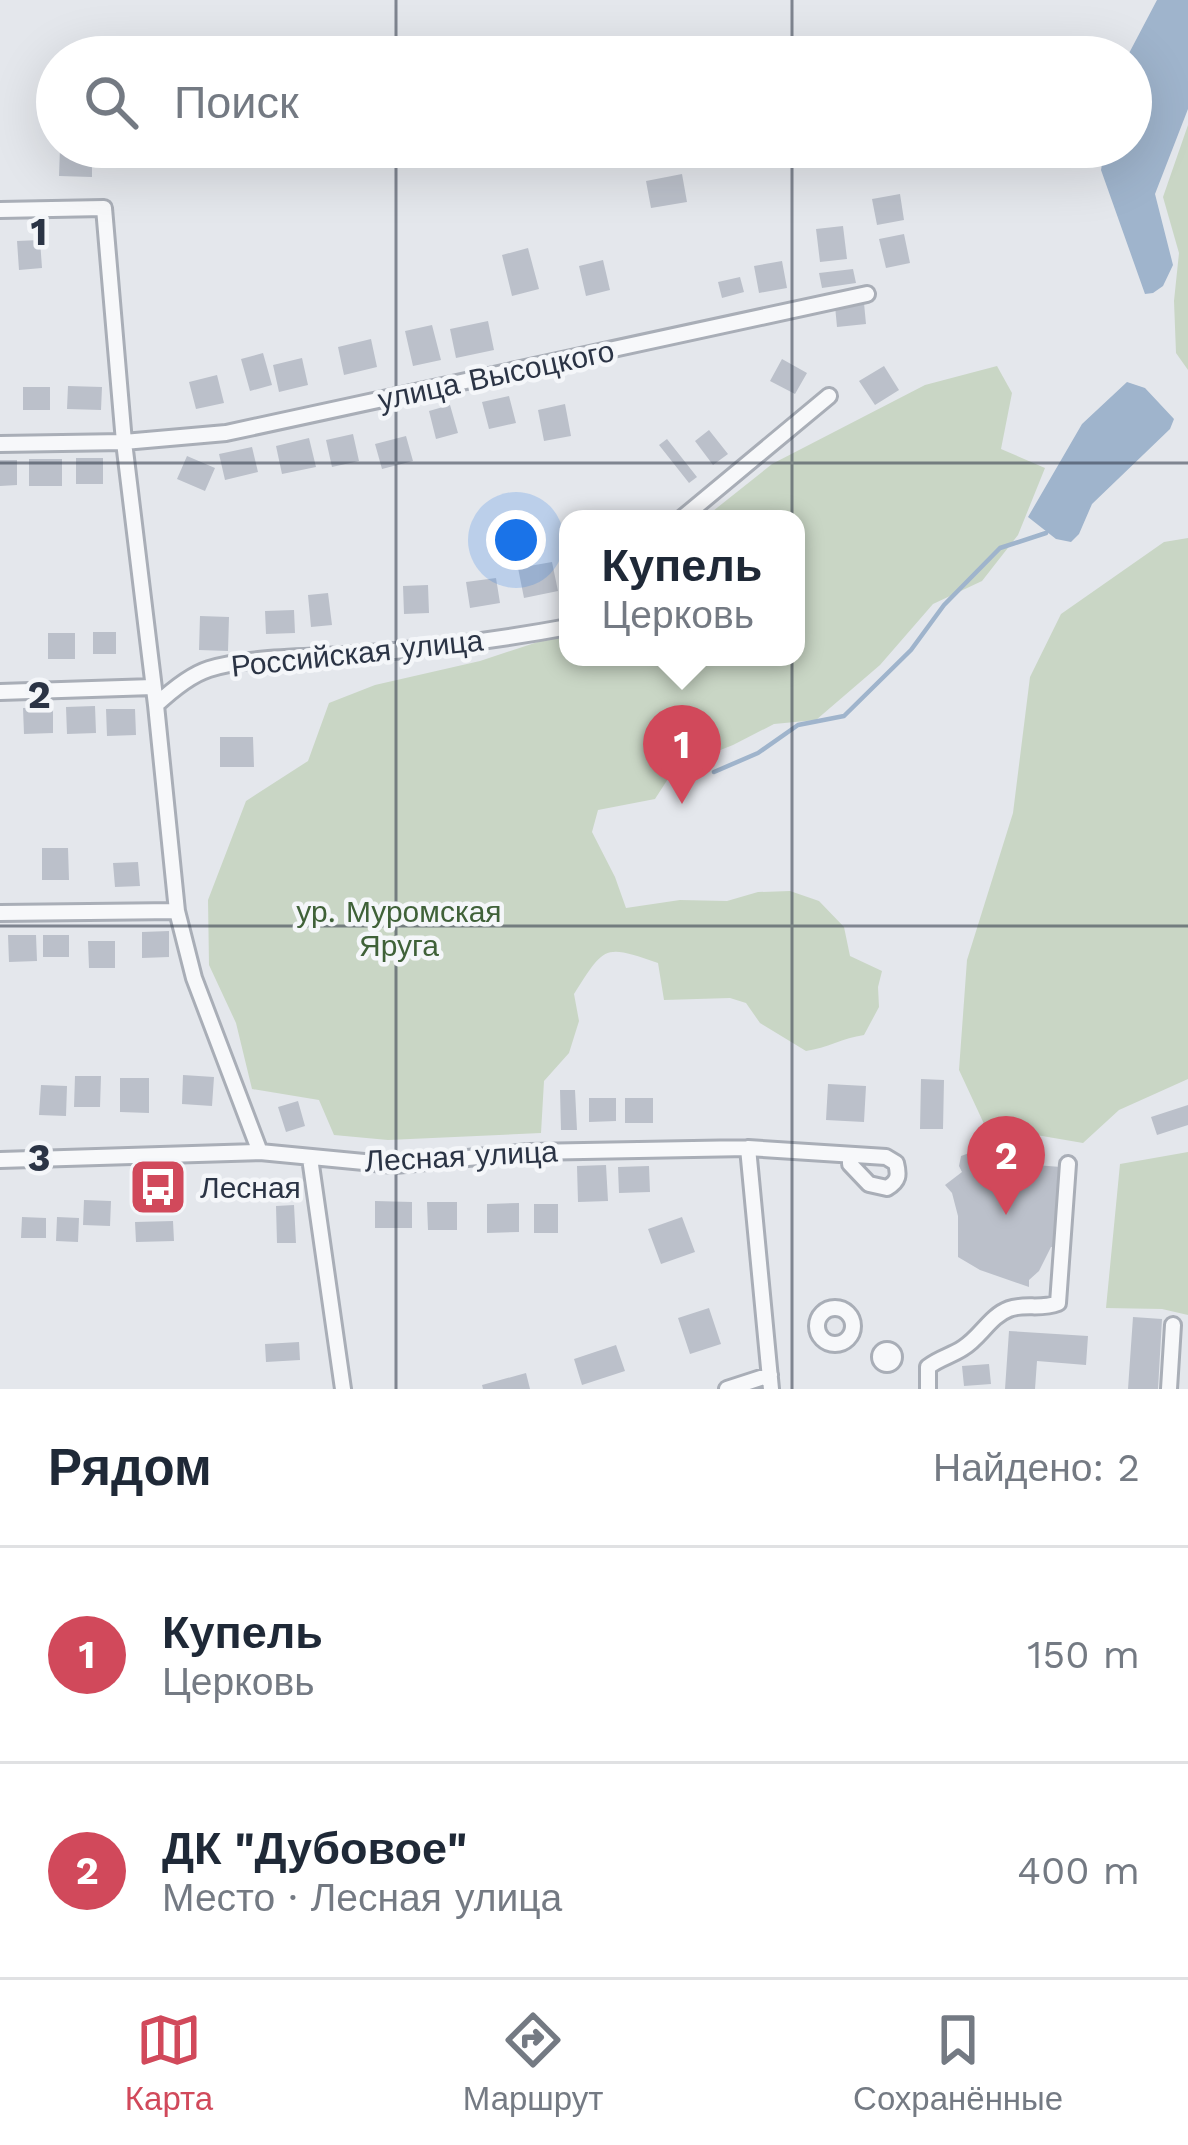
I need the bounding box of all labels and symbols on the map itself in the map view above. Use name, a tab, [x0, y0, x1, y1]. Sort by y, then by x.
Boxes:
text: 1	[31, 209, 47, 254]
street label: улица Высоцкого	[375, 333, 617, 417]
your location	[486, 510, 546, 570]
street label: Российская улица	[229, 622, 485, 684]
text: 2	[27, 672, 51, 717]
pin: 1	[643, 705, 721, 804]
park label: ур. Муромская Яруга	[296, 894, 502, 963]
pin: 2	[967, 1116, 1045, 1215]
street label: Лесная улица	[363, 1133, 559, 1179]
text: 3	[27, 1135, 51, 1180]
bus stop icon: Лесная	[127, 1156, 189, 1218]
place label: Лесная	[200, 1170, 301, 1205]

